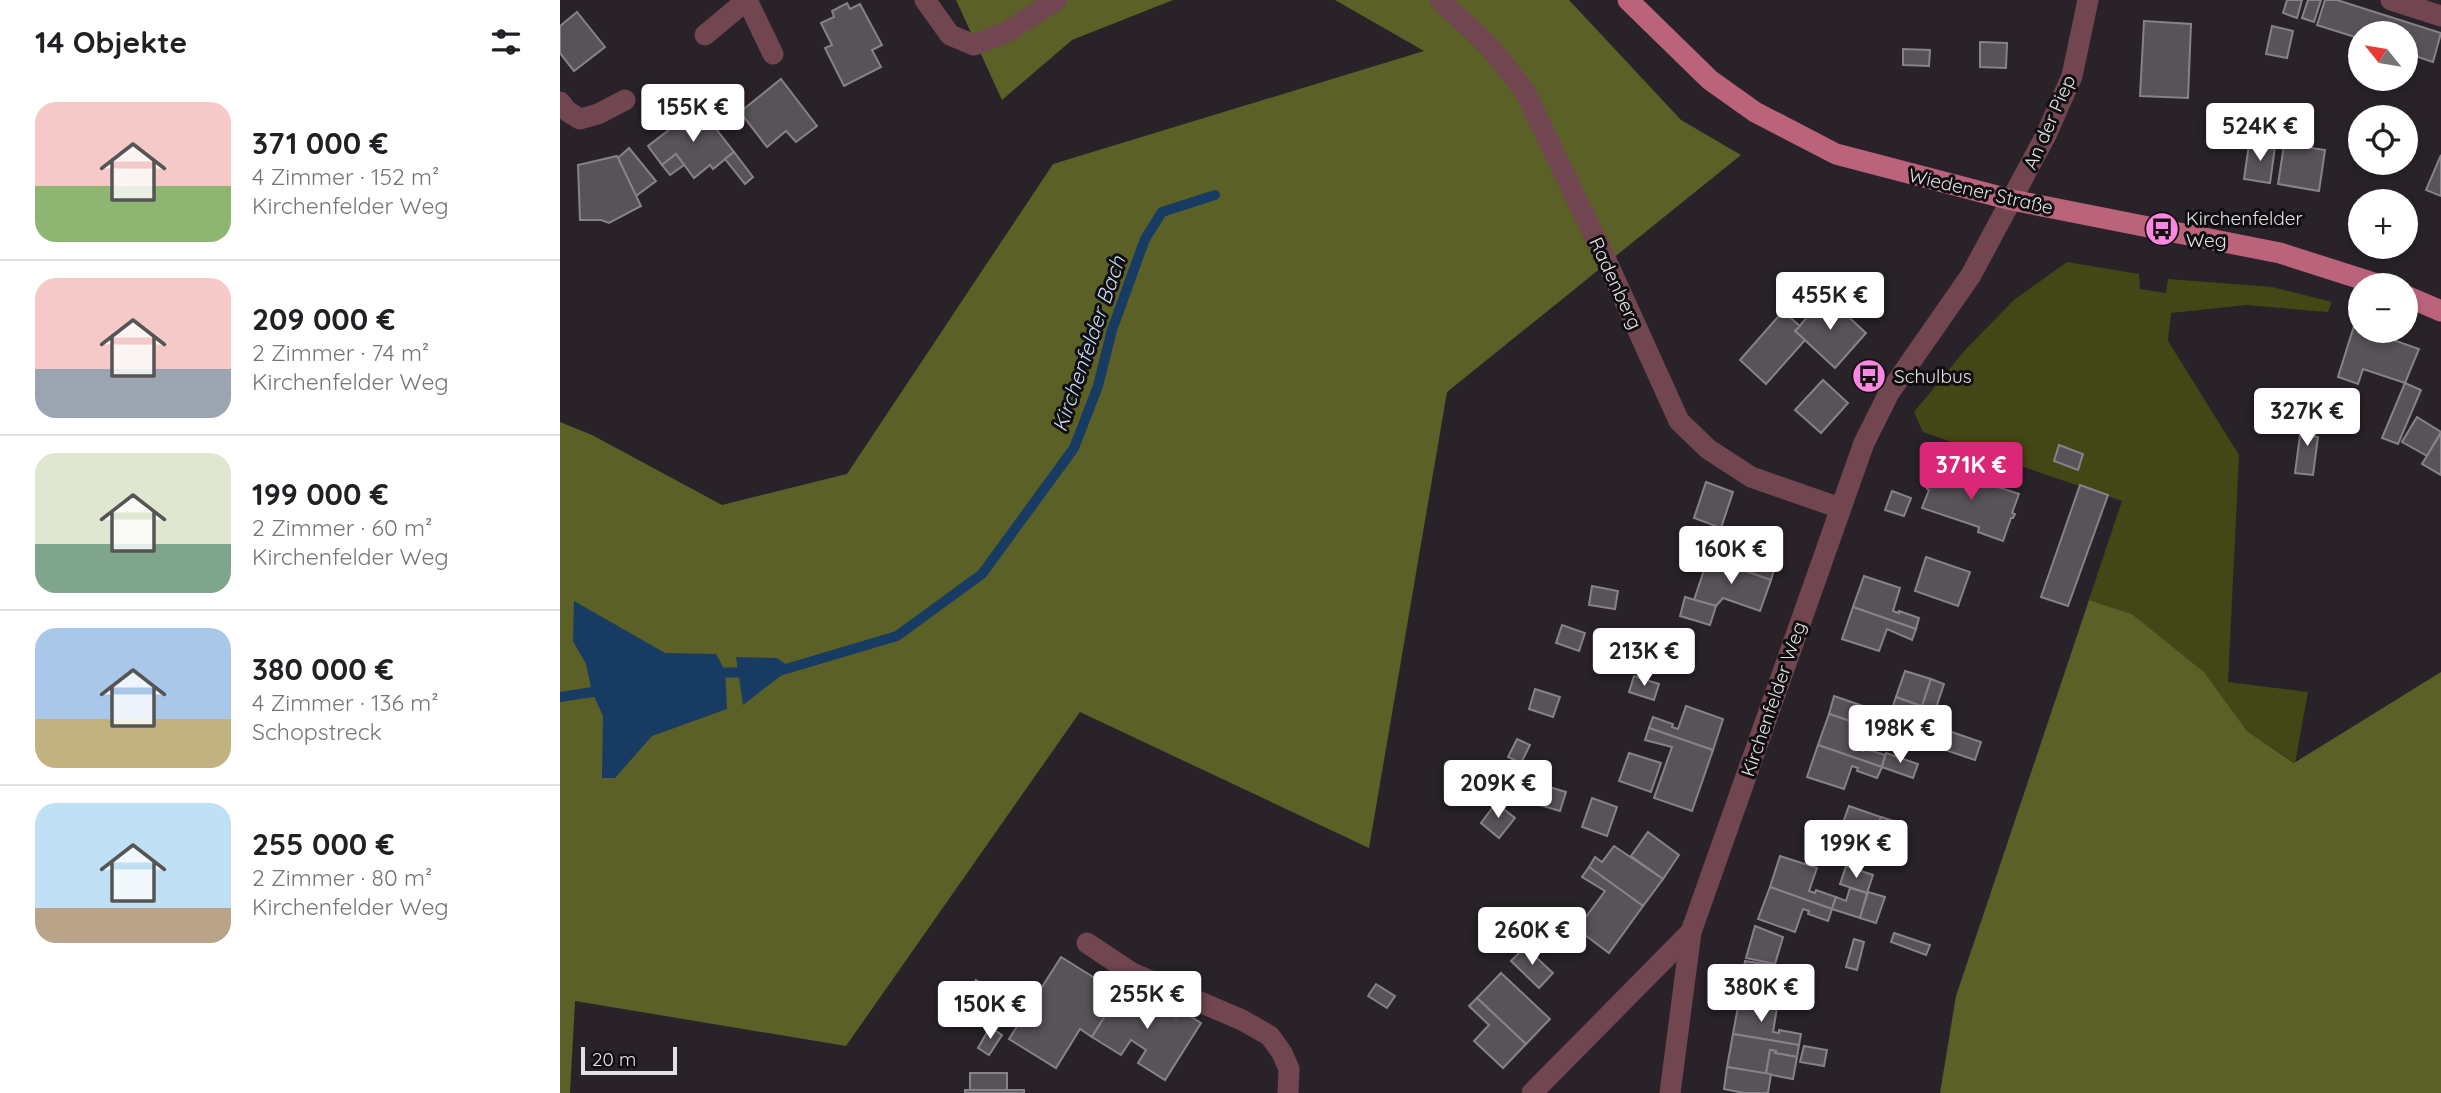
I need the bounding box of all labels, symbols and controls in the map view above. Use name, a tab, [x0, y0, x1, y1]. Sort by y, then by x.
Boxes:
north arrow	[2348, 21, 2418, 91]
map controls	[2348, 21, 2418, 343]
text: 14 Objekte	[35, 23, 187, 61]
icon: filters	[487, 23, 525, 61]
street label: An der Piep	[2018, 71, 2080, 173]
pin: 155K €	[636, 85, 750, 144]
text: 155K €	[657, 92, 729, 121]
pin: 524K €	[2203, 104, 2317, 163]
button: locate	[2348, 105, 2418, 175]
text: 524K €	[2222, 111, 2298, 140]
text: 371 000 €	[252, 124, 388, 162]
icon: home	[91, 130, 175, 214]
text: 4 Zimmer · 152 m²	[252, 162, 439, 191]
street label: Wiedener Straße	[1906, 163, 2056, 219]
button: +	[2348, 189, 2418, 259]
text: Kirchenfelder Weg	[252, 191, 449, 220]
place label: Kirchenfelder Weg	[2186, 206, 2303, 252]
bus stop icon: Kirchenfelder Weg	[2143, 210, 2181, 248]
street label: Radenberg	[1584, 233, 1648, 333]
water label: Kirchenfelder Bach	[1046, 251, 1131, 435]
pin: 455K €	[1773, 272, 1887, 332]
button: −	[2348, 273, 2418, 343]
text: 455K €	[1792, 280, 1868, 309]
text: 209 000 €	[252, 300, 395, 338]
icon: home	[91, 306, 175, 390]
text: 2 Zimmer · 74 m²	[252, 338, 429, 367]
bus stop icon: Schulbus	[1850, 357, 1888, 395]
place label: Schulbus	[1894, 364, 1972, 388]
text: Kirchenfelder Weg	[252, 367, 449, 396]
pin: 327K €	[2250, 388, 2364, 448]
text: 327K €	[2270, 396, 2344, 425]
pin: 371K €	[1914, 442, 2028, 502]
text: 371K €	[1936, 450, 2006, 479]
text: 199 000 €	[252, 475, 389, 513]
icon: home	[91, 481, 175, 565]
text: 2 Zimmer · 60 m²	[252, 513, 432, 542]
pin: 160K €	[1674, 526, 1788, 586]
text: 160K €	[1695, 534, 1767, 563]
text: Kirchenfelder Weg	[252, 542, 449, 571]
street label: Kirchenfelder Weg	[1735, 618, 1811, 780]
pin: 213K €	[1587, 628, 1701, 688]
text: 213K €	[1609, 636, 1679, 665]
text: 380 000 €	[252, 650, 394, 688]
icon: home	[91, 656, 175, 740]
text: 4 Zimmer · 136 m²	[252, 688, 438, 717]
pin: 198K €	[1843, 706, 1957, 765]
text: 198K €	[1865, 713, 1935, 742]
text: Schopstreck	[252, 717, 382, 746]
pin: 209K €	[1441, 760, 1555, 820]
text: 209K €	[1460, 768, 1536, 797]
pin: 199K €	[1799, 820, 1913, 880]
text: 255 000 €	[252, 825, 395, 863]
text: 199K €	[1820, 828, 1892, 857]
icon: home	[91, 831, 175, 915]
text: 2 Zimmer · 80 m²	[252, 863, 432, 892]
text: Kirchenfelder Weg	[252, 892, 449, 921]
pin: 260K €	[1475, 908, 1589, 967]
text: 260K €	[1494, 915, 1570, 944]
pin: 380K €	[1704, 964, 1818, 1024]
pin: 255K €	[1090, 972, 1204, 1031]
text: 380K €	[1723, 972, 1799, 1001]
text: 255K €	[1109, 979, 1185, 1008]
pin: 150K €	[933, 982, 1047, 1041]
text: 150K €	[954, 989, 1026, 1018]
scale bar	[581, 1044, 677, 1076]
text: 20 m	[592, 1047, 636, 1071]

